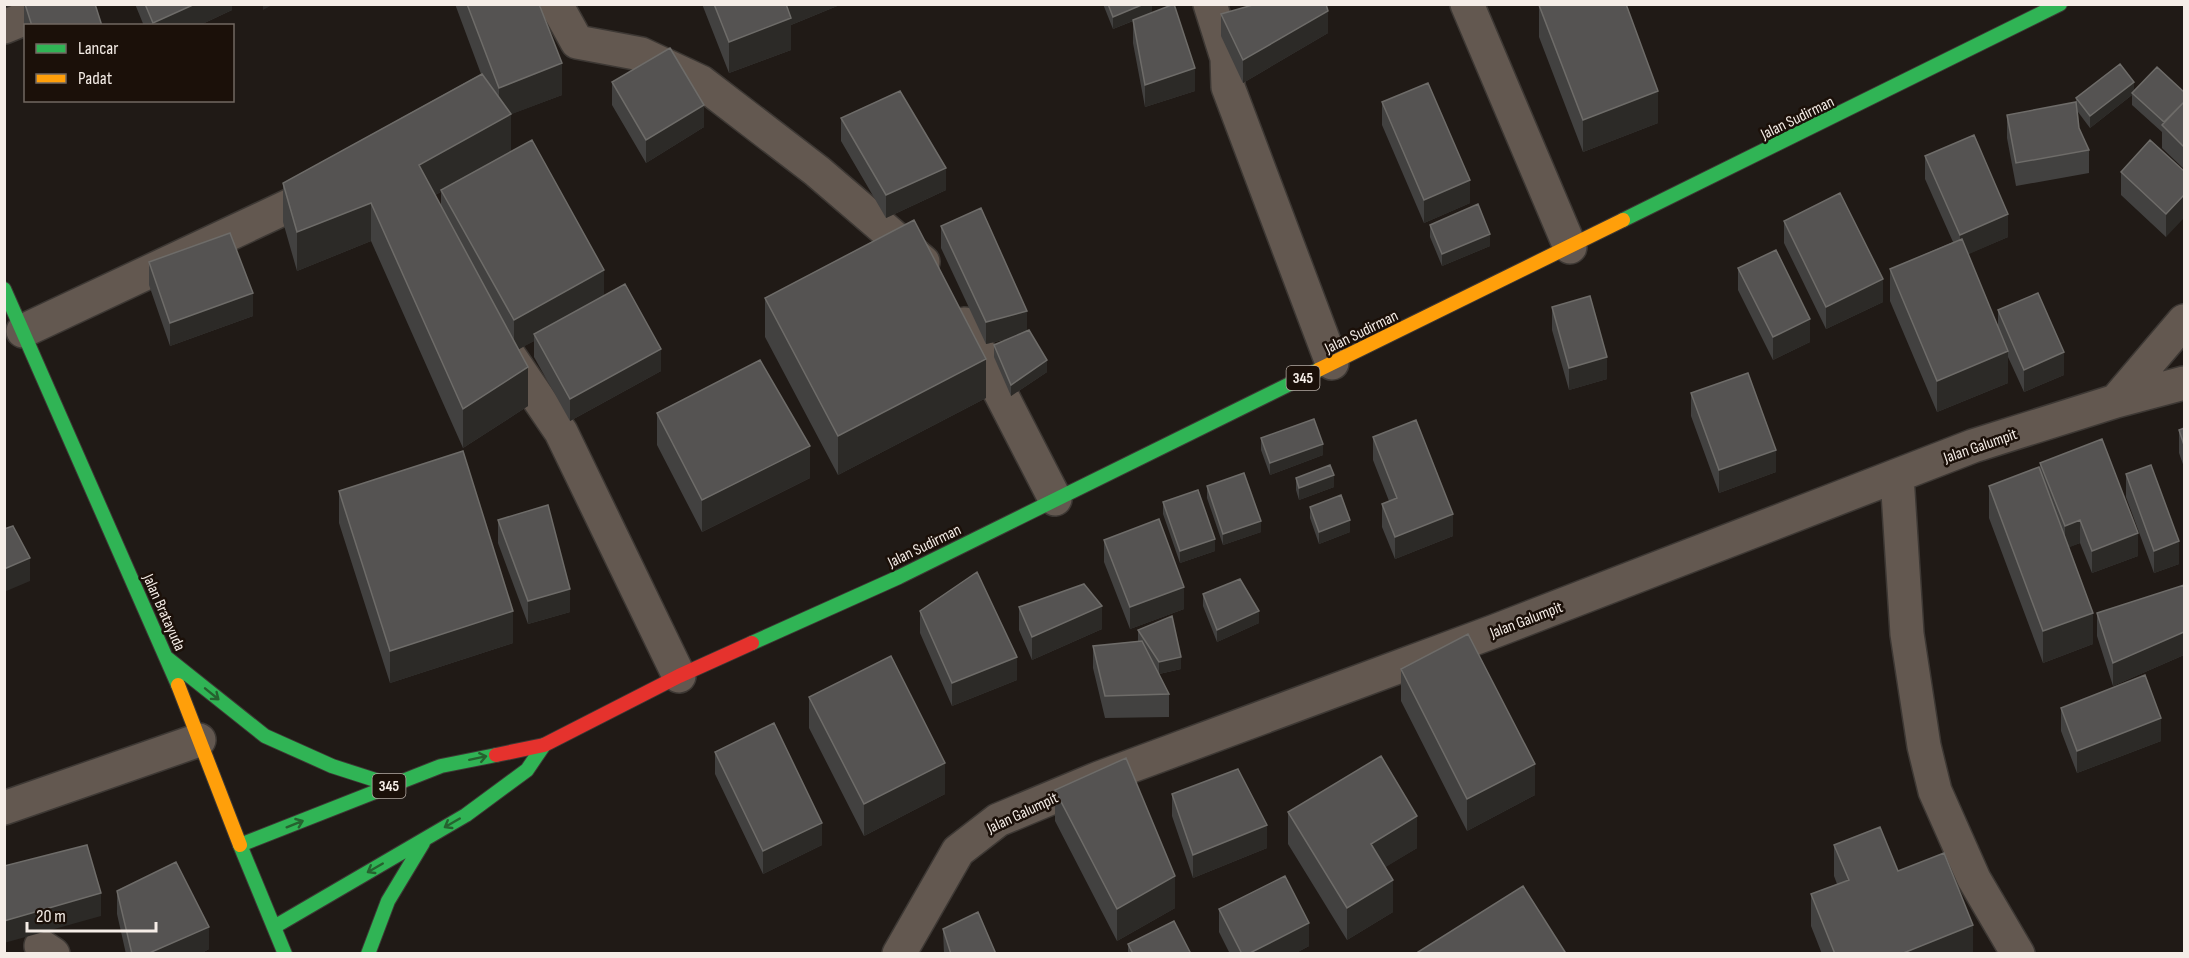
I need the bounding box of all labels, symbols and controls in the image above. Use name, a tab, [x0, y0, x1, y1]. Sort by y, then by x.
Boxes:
legend	[24, 24, 234, 102]
text: Lancar	[78, 38, 118, 59]
text: Padat	[78, 68, 113, 89]
street label: Jalan Sudirman	[1757, 92, 1837, 145]
street label: Jalan Sudirman	[1321, 306, 1401, 359]
road number: 345	[1286, 366, 1320, 390]
street label: Jalan Galumpit	[1940, 425, 2020, 468]
street label: Jalan Sudirman	[884, 520, 964, 573]
street label: Jalan Bratayuda	[138, 570, 189, 654]
street label: Jalan Galumpit	[1487, 598, 1566, 643]
one-way arrow	[204, 688, 220, 701]
one-way arrow	[467, 752, 487, 763]
road number: 345	[372, 774, 406, 798]
street label: Jalan Galumpit	[983, 789, 1061, 839]
one-way arrow	[285, 818, 303, 829]
one-way arrow	[444, 818, 462, 829]
one-way arrow	[367, 862, 384, 874]
scale bar	[27, 895, 156, 933]
text: 20 m	[36, 906, 66, 927]

